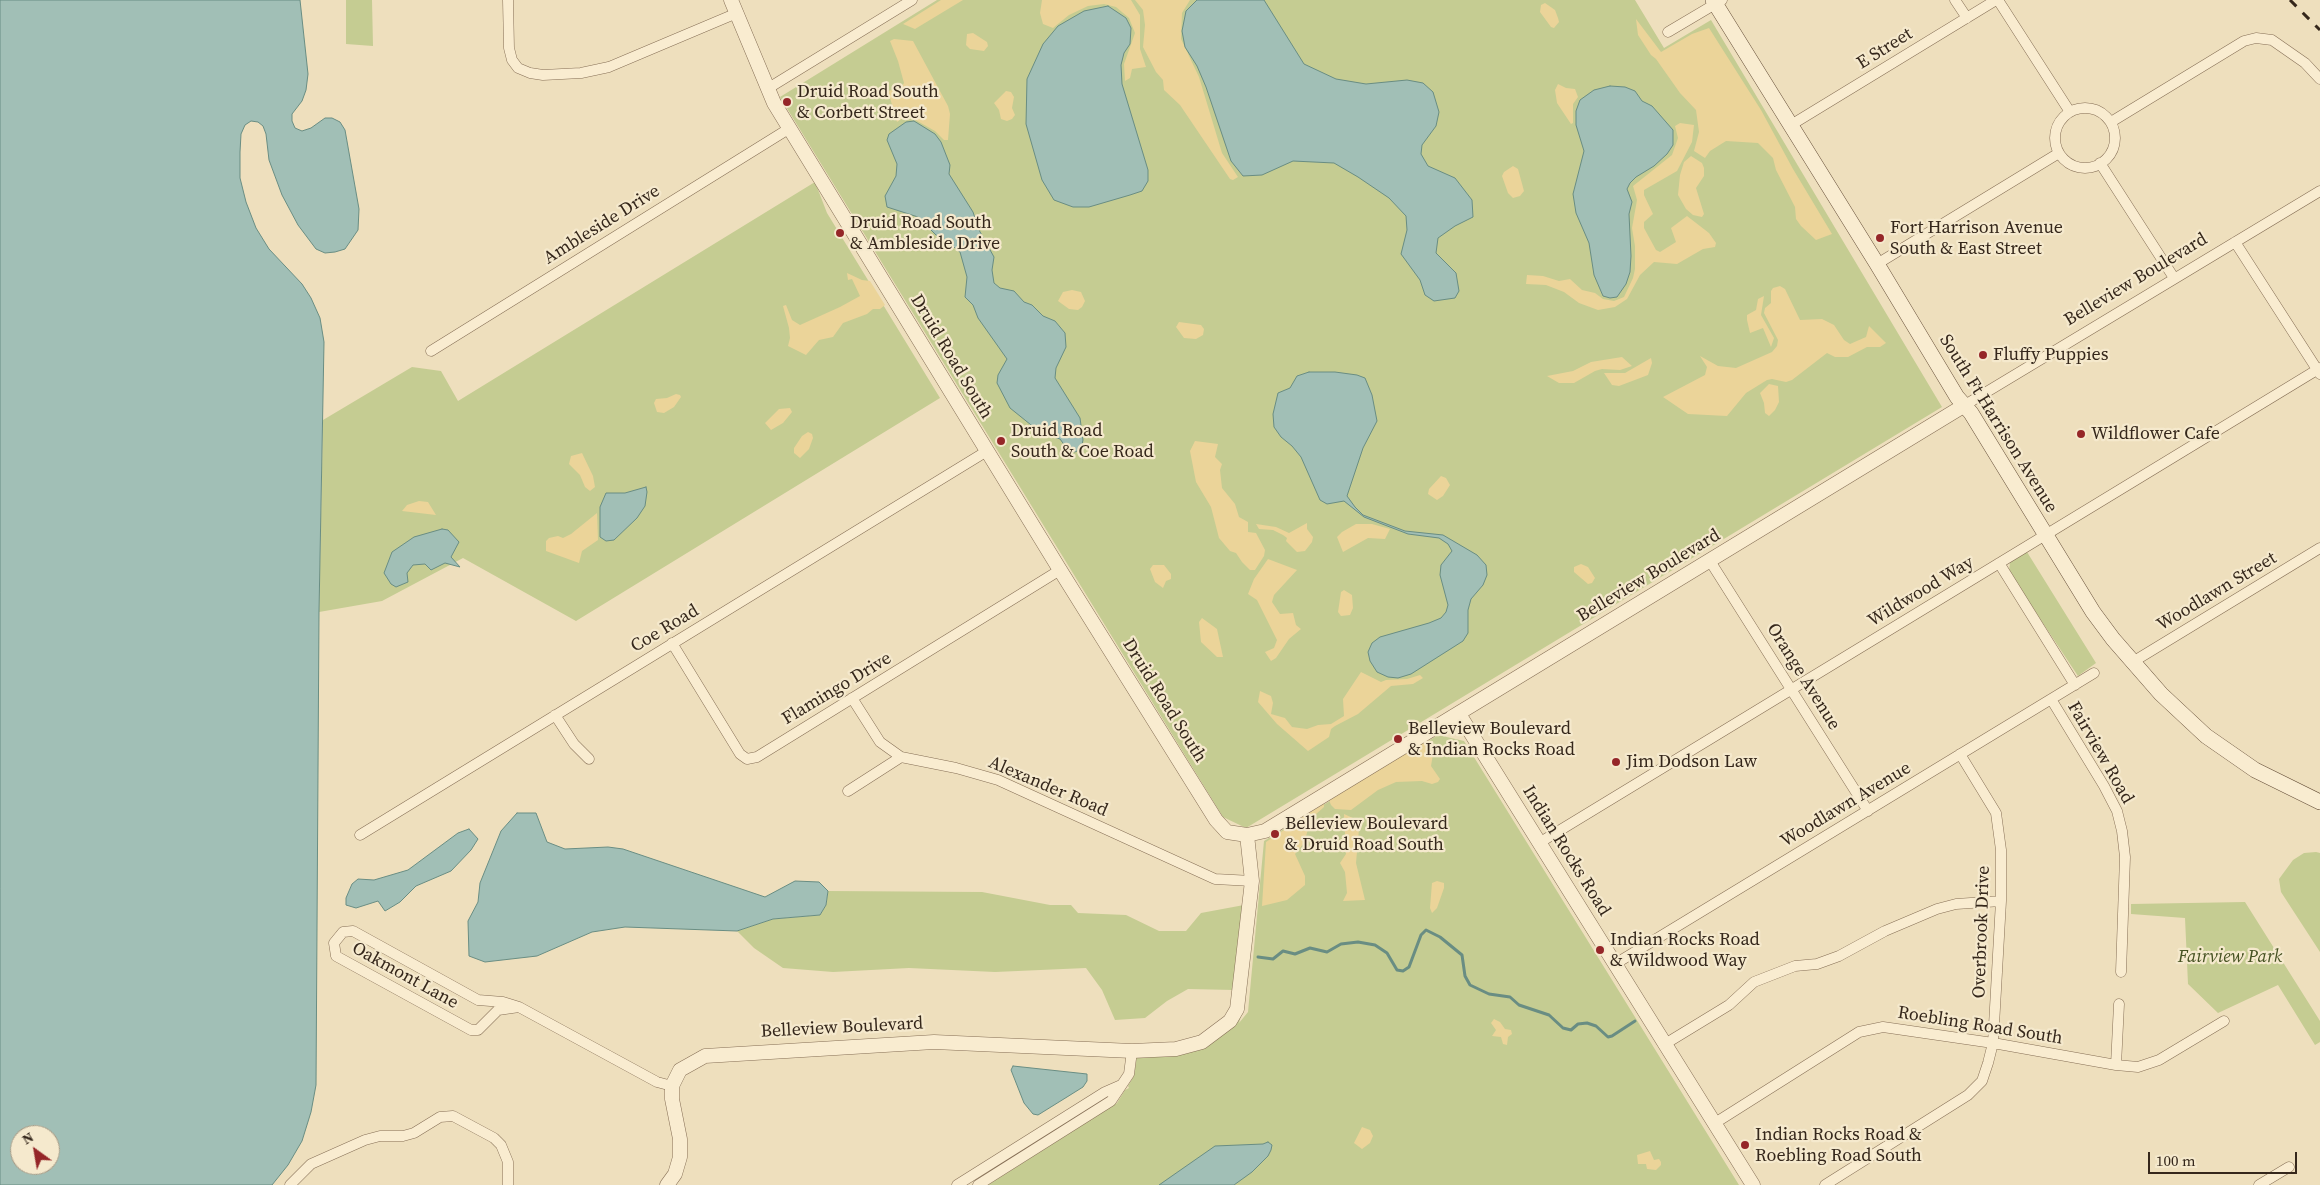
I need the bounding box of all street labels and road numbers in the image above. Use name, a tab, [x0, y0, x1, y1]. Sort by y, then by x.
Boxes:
street label: E Street	[1853, 24, 1917, 74]
street label: Ambleside Drive	[540, 181, 664, 269]
street label: Belleview Boulevard	[2061, 229, 2211, 331]
street label: Druid Road South	[905, 291, 997, 423]
street label: South Ft Harrison Avenue	[1934, 331, 2062, 517]
street label: Belleview Boulevard	[1574, 525, 1724, 627]
street label: Woodlawn Street	[2153, 548, 2281, 636]
street label: Wildwood Way	[1864, 552, 1978, 632]
street label: Coe Road	[627, 600, 703, 658]
street label: Orange Avenue	[1762, 620, 1844, 734]
street label: Druid Road South	[1117, 635, 1211, 767]
street label: Flamingo Drive	[778, 648, 896, 730]
street label: Fairview Road	[2062, 698, 2138, 808]
street label: Alexander Road	[985, 752, 1111, 822]
street label: Woodlawn Avenue	[1777, 758, 1915, 852]
street label: Indian Rocks Road	[1517, 782, 1615, 920]
street label: Overbrook Drive	[1969, 865, 1995, 999]
street label: Oakmont Lane	[348, 938, 462, 1014]
street label: Roebling Road South	[1896, 1002, 2064, 1050]
street label: Belleview Boulevard	[760, 1013, 924, 1043]

